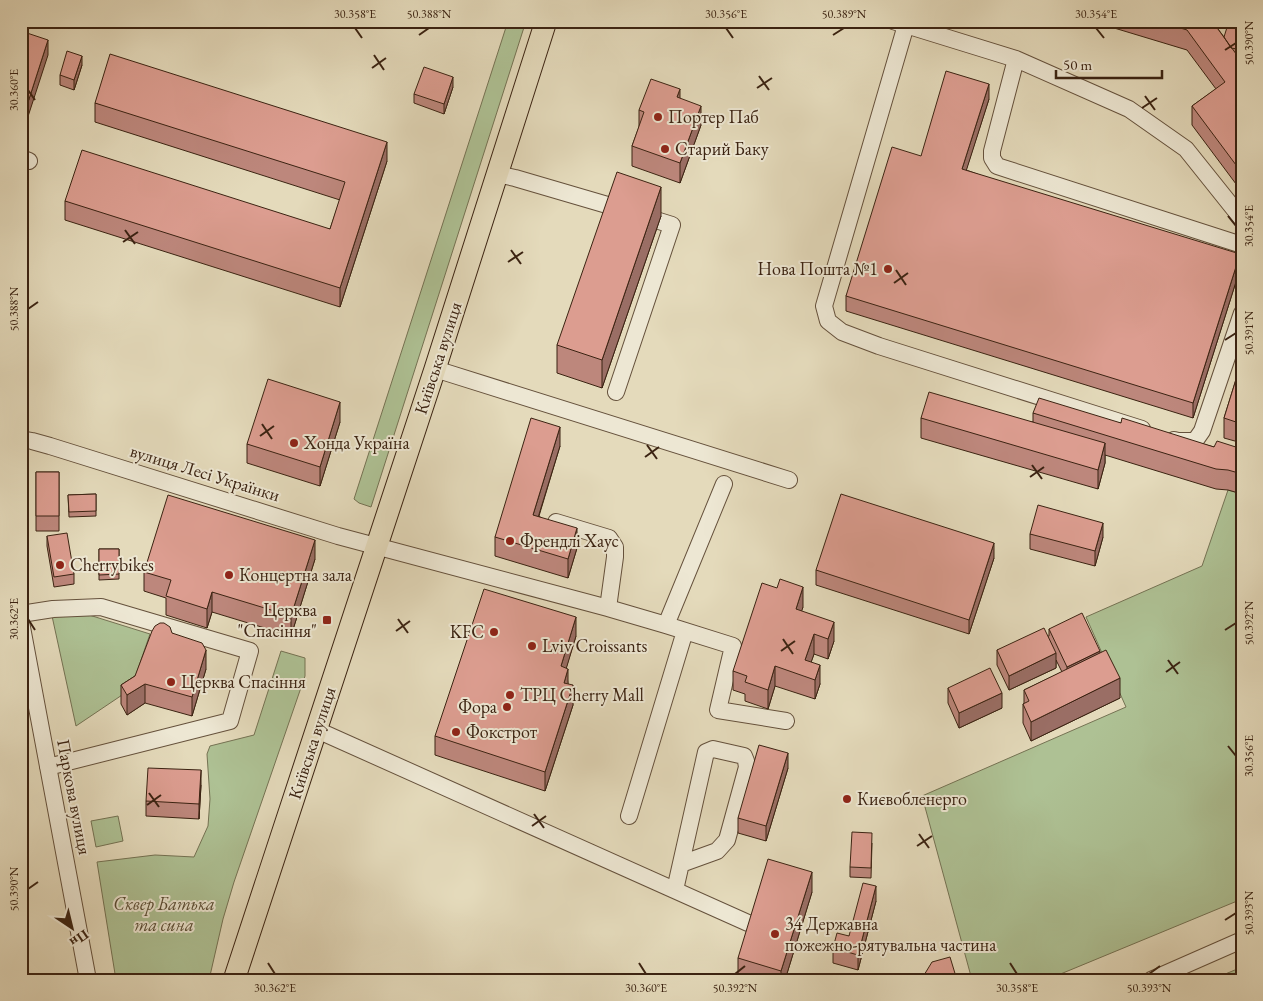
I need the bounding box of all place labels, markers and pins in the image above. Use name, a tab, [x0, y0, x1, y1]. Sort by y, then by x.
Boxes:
place label: Портер Паб	[668, 105, 759, 128]
marker: Портер Паб	[652, 111, 664, 123]
place label: Старий Баку	[675, 137, 769, 160]
marker: Старий Баку	[659, 143, 671, 155]
place label: Нова Пошта №1	[757, 257, 878, 280]
marker: Нова Пошта №1	[882, 263, 894, 275]
place label: Хонда Україна	[303, 431, 410, 454]
marker: Хонда Україна	[288, 437, 300, 449]
place label: Френдлі Хаус	[520, 529, 619, 552]
marker: Френдлі Хаус	[504, 535, 516, 547]
place label: Сherrybikes	[70, 553, 154, 576]
marker: Сherrybikes	[54, 559, 66, 571]
place label: Концертна зала	[239, 563, 353, 586]
marker: Концертна зала	[223, 569, 235, 581]
place label: Церква "Спасіння"	[238, 598, 318, 642]
marker: Церква "Спасіння"	[321, 614, 333, 626]
place label: KFC	[450, 620, 484, 643]
marker: KFC	[488, 626, 500, 638]
place label: Lviv Croissants	[542, 634, 647, 657]
marker: Lviv Croissants	[526, 640, 538, 652]
place label: Церква Спасіння	[181, 670, 306, 693]
marker: Церква Спасіння	[165, 676, 177, 688]
place label: ТРЦ Cherry Mall	[520, 683, 644, 706]
marker: ТРЦ Cherry Mall	[504, 689, 516, 701]
place label: Фора	[458, 695, 498, 718]
marker: Фора	[501, 701, 513, 713]
place label: Фокстрот	[466, 720, 538, 743]
marker: Фокстрот	[450, 726, 462, 738]
place label: Києвобленерго	[857, 787, 967, 810]
marker: Києвобленерго	[841, 793, 853, 805]
place label: 34 Державна пожежно-рятувальна частина	[785, 912, 997, 956]
marker: 34 Державна пожежно-рятувальна частина	[769, 928, 781, 940]

